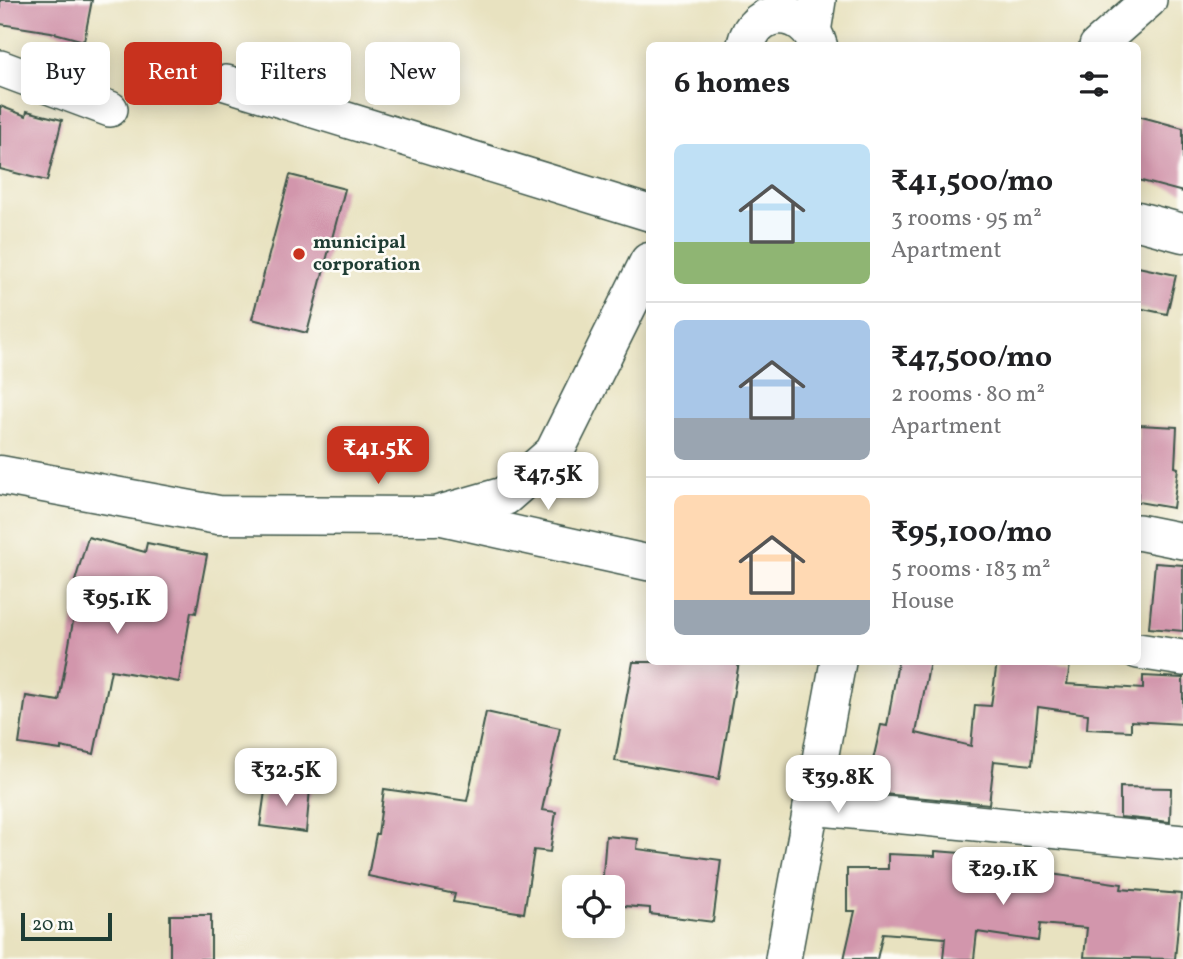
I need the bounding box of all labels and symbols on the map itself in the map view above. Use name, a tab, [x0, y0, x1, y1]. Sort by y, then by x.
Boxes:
place label: municipal corporation	[313, 230, 420, 278]
marker: municipal corporation	[291, 246, 307, 262]
pin: ₹41.5K	[321, 426, 435, 486]
pin: ₹47.5K	[491, 452, 605, 512]
pin: ₹95.1K	[60, 576, 174, 636]
pin: ₹32.5K	[229, 748, 343, 808]
pin: ₹39.8K	[781, 756, 895, 815]
pin: ₹29.1K	[946, 848, 1060, 907]
scale bar	[21, 910, 112, 942]

